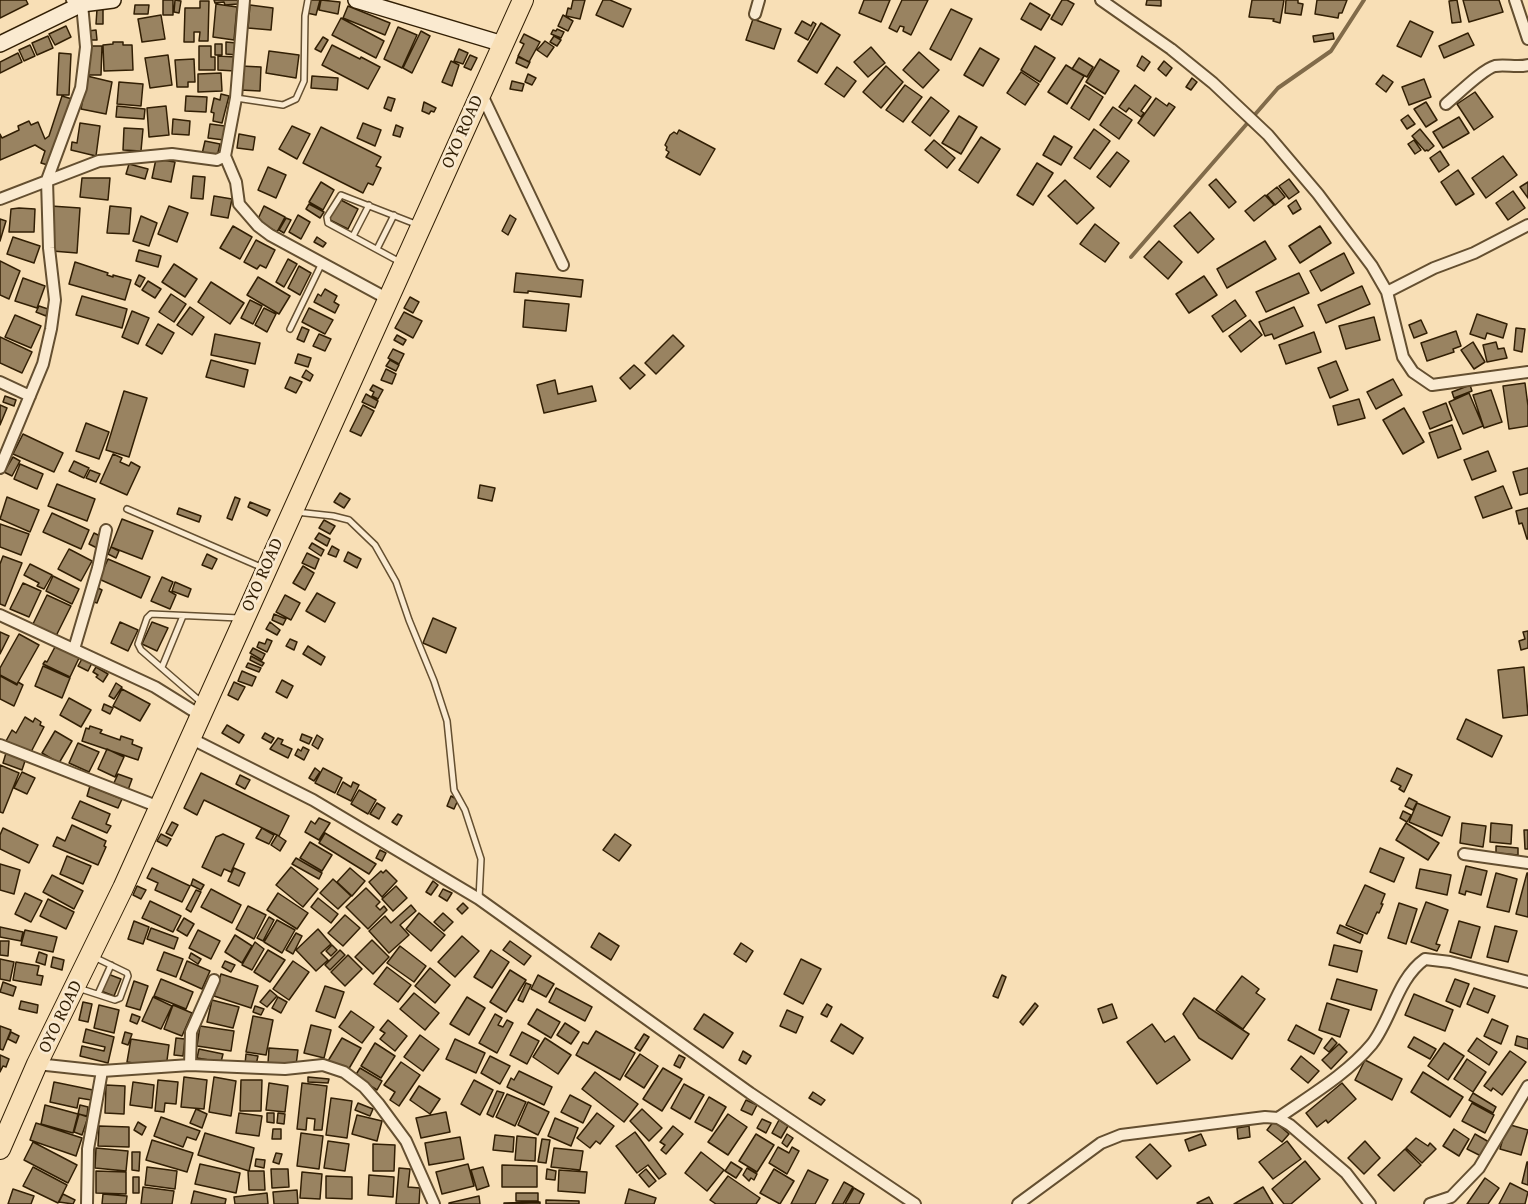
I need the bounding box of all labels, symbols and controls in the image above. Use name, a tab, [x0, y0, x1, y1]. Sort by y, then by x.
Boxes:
street label: OYO ROAD	[437, 92, 489, 172]
street label: OYO ROAD	[237, 535, 289, 615]
street label: OYO ROAD	[34, 977, 88, 1057]

